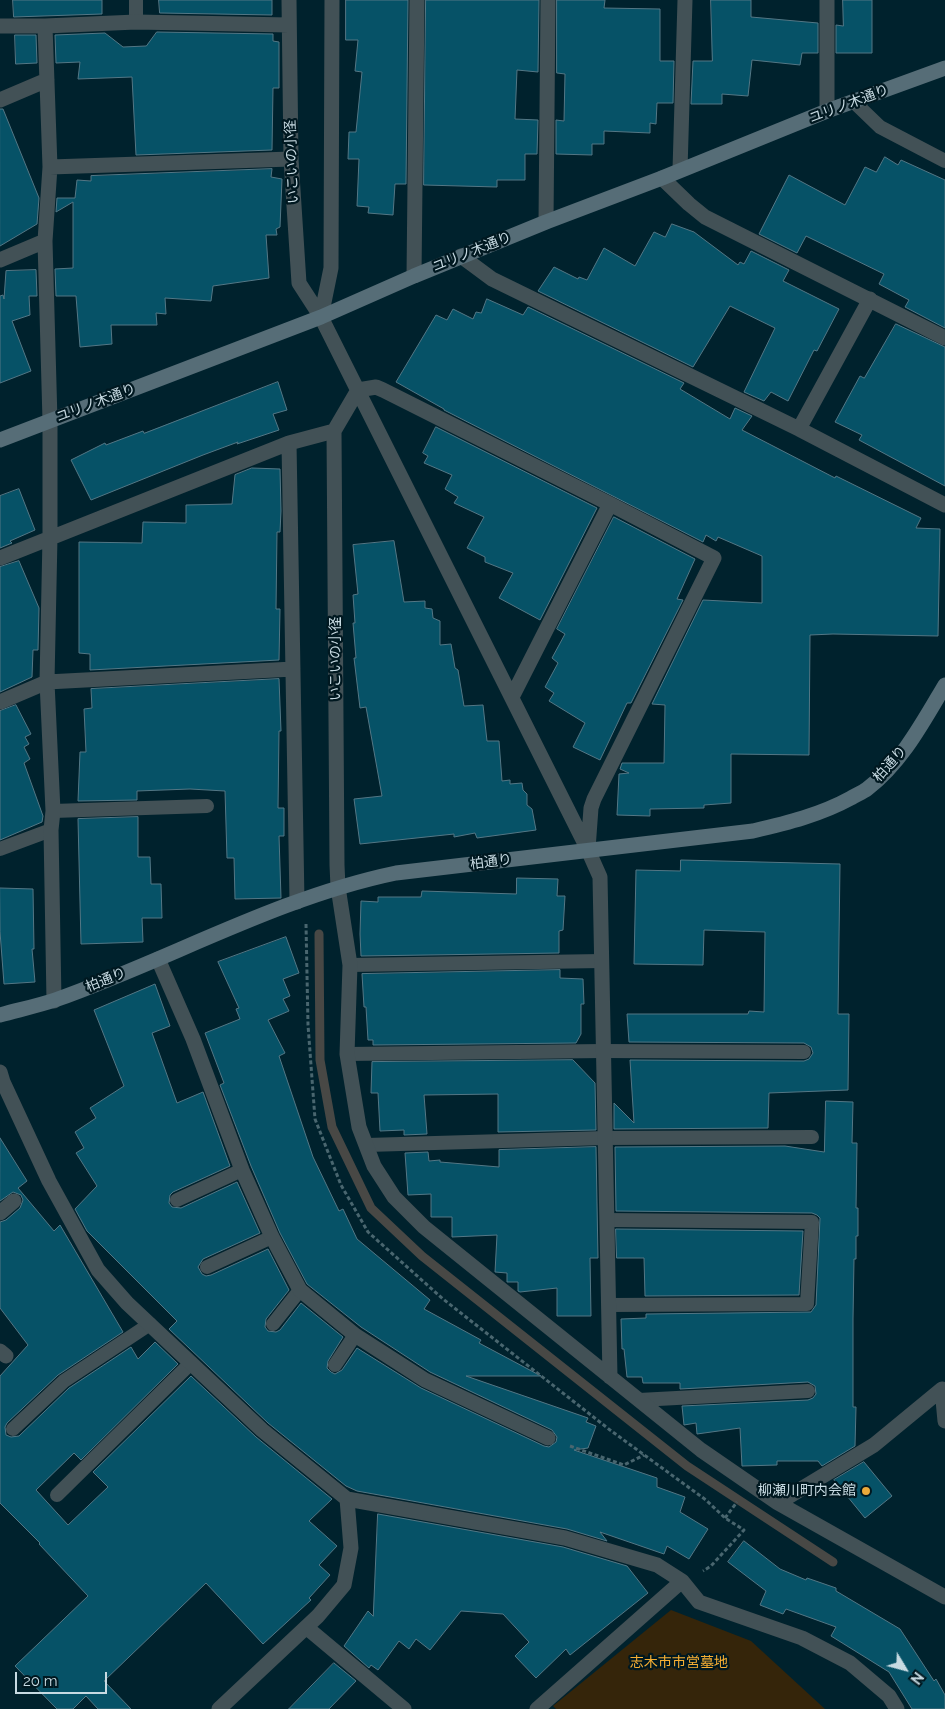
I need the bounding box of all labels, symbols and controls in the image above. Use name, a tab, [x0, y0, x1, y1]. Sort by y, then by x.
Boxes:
street label: ユリノ木通り	[807, 81, 891, 127]
street label: いこいの小径	[282, 120, 302, 204]
street label: ユリノ木通り	[430, 228, 514, 276]
street label: ユリノ木通り	[54, 380, 138, 426]
street label: いこいの小径	[328, 617, 344, 701]
street label: 柏通り	[870, 743, 910, 785]
street label: 柏通り	[469, 851, 513, 873]
street label: 柏通り	[83, 964, 129, 996]
place label: 柳瀬川町内会館	[758, 1483, 856, 1499]
marker: 柳瀬川町内会館	[860, 1485, 872, 1497]
north arrow	[880, 1644, 930, 1694]
park label: 志木市市営墓地	[630, 1655, 728, 1671]
scale bar	[18, 1662, 110, 1694]
text: N	[907, 1669, 927, 1687]
text: 20 m	[23, 1672, 58, 1690]

